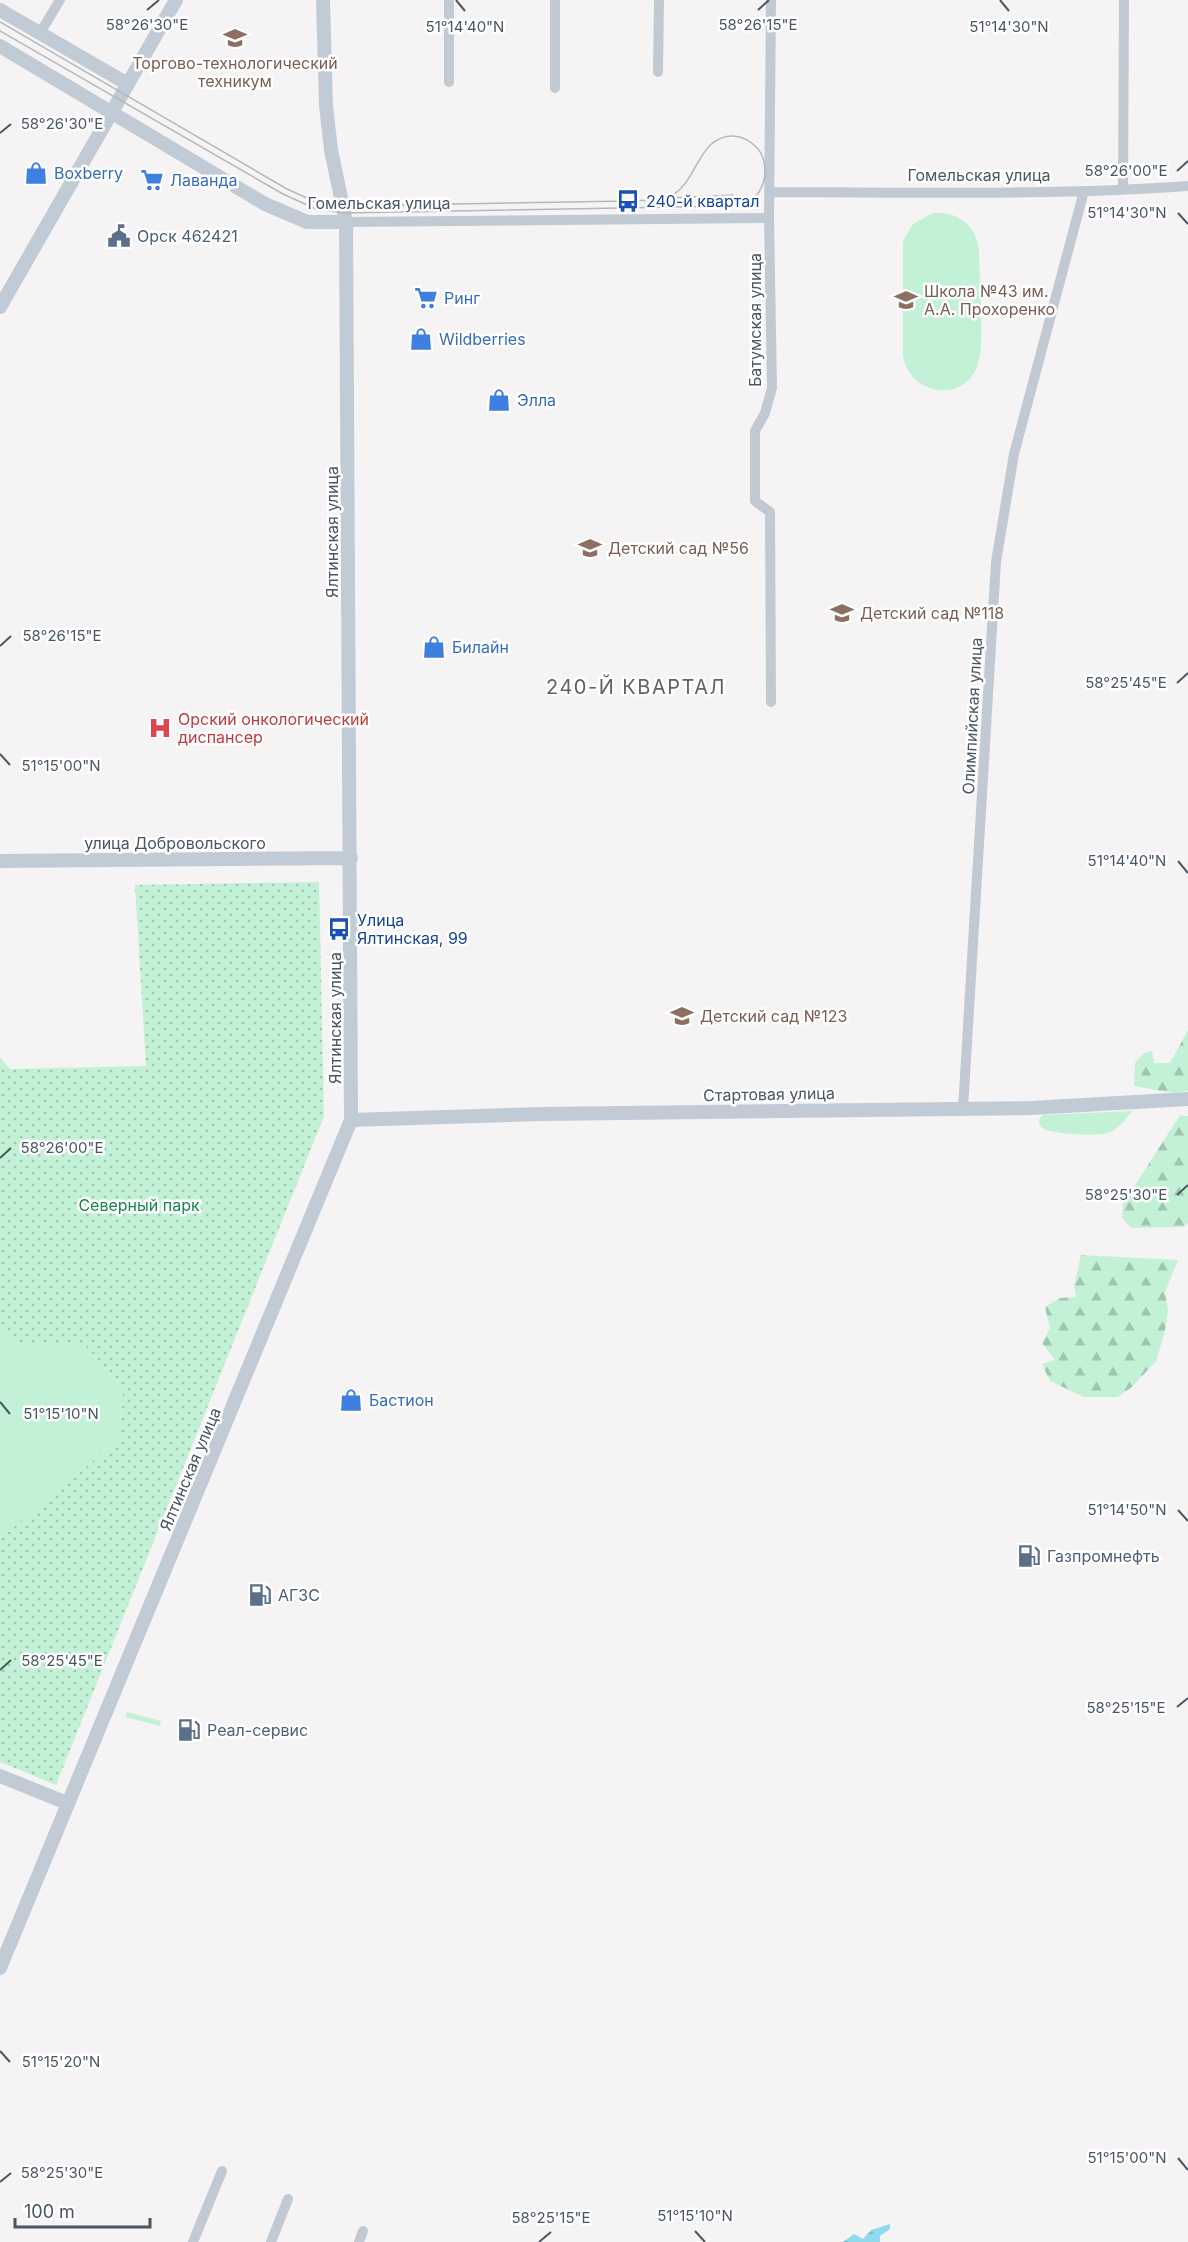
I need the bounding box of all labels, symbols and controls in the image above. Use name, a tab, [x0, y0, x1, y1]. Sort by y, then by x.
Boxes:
text: 58°26'30"E	[106, 15, 188, 34]
text: 58°26'15"E	[718, 15, 798, 34]
text: 51°14'40"N	[426, 17, 504, 36]
text: 51°14'30"N	[969, 17, 1049, 36]
school or university icon: Торгово-технологический техникум	[222, 25, 248, 51]
place label: Торгово-технологический техникум	[132, 53, 338, 91]
text: 58°26'30"E	[21, 114, 103, 133]
shop icon: Boxberry	[23, 160, 49, 186]
text: 58°26'00"E	[1085, 161, 1167, 180]
place label: Boxberry	[54, 163, 123, 183]
street label: Гомельская улица	[907, 165, 1051, 185]
supermarket icon: Лаванда	[139, 167, 165, 193]
place label: Лаванда	[170, 170, 237, 190]
bus stop icon: 240-й квартал	[615, 188, 641, 214]
place label: 240-й квартал	[646, 191, 759, 211]
street label: Гомельская улица	[307, 193, 451, 213]
text: 51°14'30"N	[1087, 203, 1167, 222]
public building icon: Орск 462421	[106, 223, 132, 249]
place label: Орск 462421	[137, 226, 238, 246]
street label: Батумская улица	[745, 253, 765, 387]
place label: Школа №43 им. А.А. Прохоренко	[924, 281, 1055, 319]
supermarket icon: Ринг	[413, 285, 439, 311]
school or university icon: Школа №43 им. А.А. Прохоренко	[893, 287, 919, 313]
place label: Ринг	[444, 288, 480, 308]
shop icon: Wildberries	[408, 326, 434, 352]
place label: Wildberries	[439, 329, 526, 349]
shop icon: Элла	[486, 387, 512, 413]
place label: Элла	[517, 390, 556, 410]
street label: Ялтинская улица	[322, 466, 342, 598]
school or university icon: Детский сад №56	[577, 535, 603, 561]
place label: Детский сад №56	[608, 538, 749, 558]
school or university icon: Детский сад №118	[829, 600, 855, 626]
place label: Детский сад №118	[860, 603, 1004, 623]
text: 58°26'15"E	[22, 626, 102, 645]
shop icon: Билайн	[421, 634, 447, 660]
place label: Билайн	[452, 637, 509, 657]
street label: Олимпийская улица	[958, 637, 986, 795]
text: 58°25'45"E	[1085, 673, 1167, 692]
district label: 240-Й КВАРТАЛ	[546, 674, 726, 699]
place label: Орский онкологический диспансер	[178, 709, 369, 747]
hospital icon: Орский онкологический диспансер	[147, 715, 173, 741]
text: 51°15'00"N	[22, 756, 100, 775]
street label: улица Добровольского	[84, 833, 266, 853]
text: 51°14'40"N	[1088, 851, 1166, 870]
place label: Улица Ялтинская, 99	[357, 910, 468, 948]
bus stop icon: Улица Ялтинская, 99	[326, 916, 352, 942]
street label: Ялтинская улица	[325, 952, 345, 1084]
school or university icon: Детский сад №123	[669, 1003, 695, 1029]
place label: Детский сад №123	[700, 1006, 847, 1026]
street label: Стартовая улица	[703, 1083, 835, 1105]
text: 58°26'00"E	[21, 1138, 103, 1157]
text: 58°25'30"E	[1085, 1185, 1167, 1204]
park label: Северный парк	[78, 1195, 200, 1215]
shop icon: Бастион	[338, 1387, 364, 1413]
place label: Бастион	[369, 1390, 434, 1410]
text: 51°15'10"N	[23, 1404, 99, 1423]
street label: Ялтинская улица	[155, 1404, 225, 1534]
text: 51°14'50"N	[1087, 1500, 1167, 1519]
fuel station icon: Газпромнефть	[1016, 1543, 1042, 1569]
place label: Газпромнефть	[1047, 1546, 1160, 1566]
fuel station icon: АГЗС	[247, 1582, 273, 1608]
place label: АГЗС	[278, 1585, 320, 1605]
text: 58°25'45"E	[21, 1651, 103, 1670]
text: 58°25'15"E	[1087, 1698, 1166, 1717]
fuel station icon: Реал-сервис	[176, 1717, 202, 1743]
place label: Реал-сервис	[207, 1720, 308, 1740]
text: 51°15'20"N	[22, 2052, 100, 2071]
text: 51°15'00"N	[1088, 2148, 1166, 2167]
text: 58°25'30"E	[21, 2163, 103, 2182]
scale bar	[15, 2191, 150, 2229]
text: 100 m	[24, 2201, 75, 2222]
text: 51°15'10"N	[657, 2206, 733, 2225]
text: 58°25'15"E	[512, 2208, 591, 2227]

